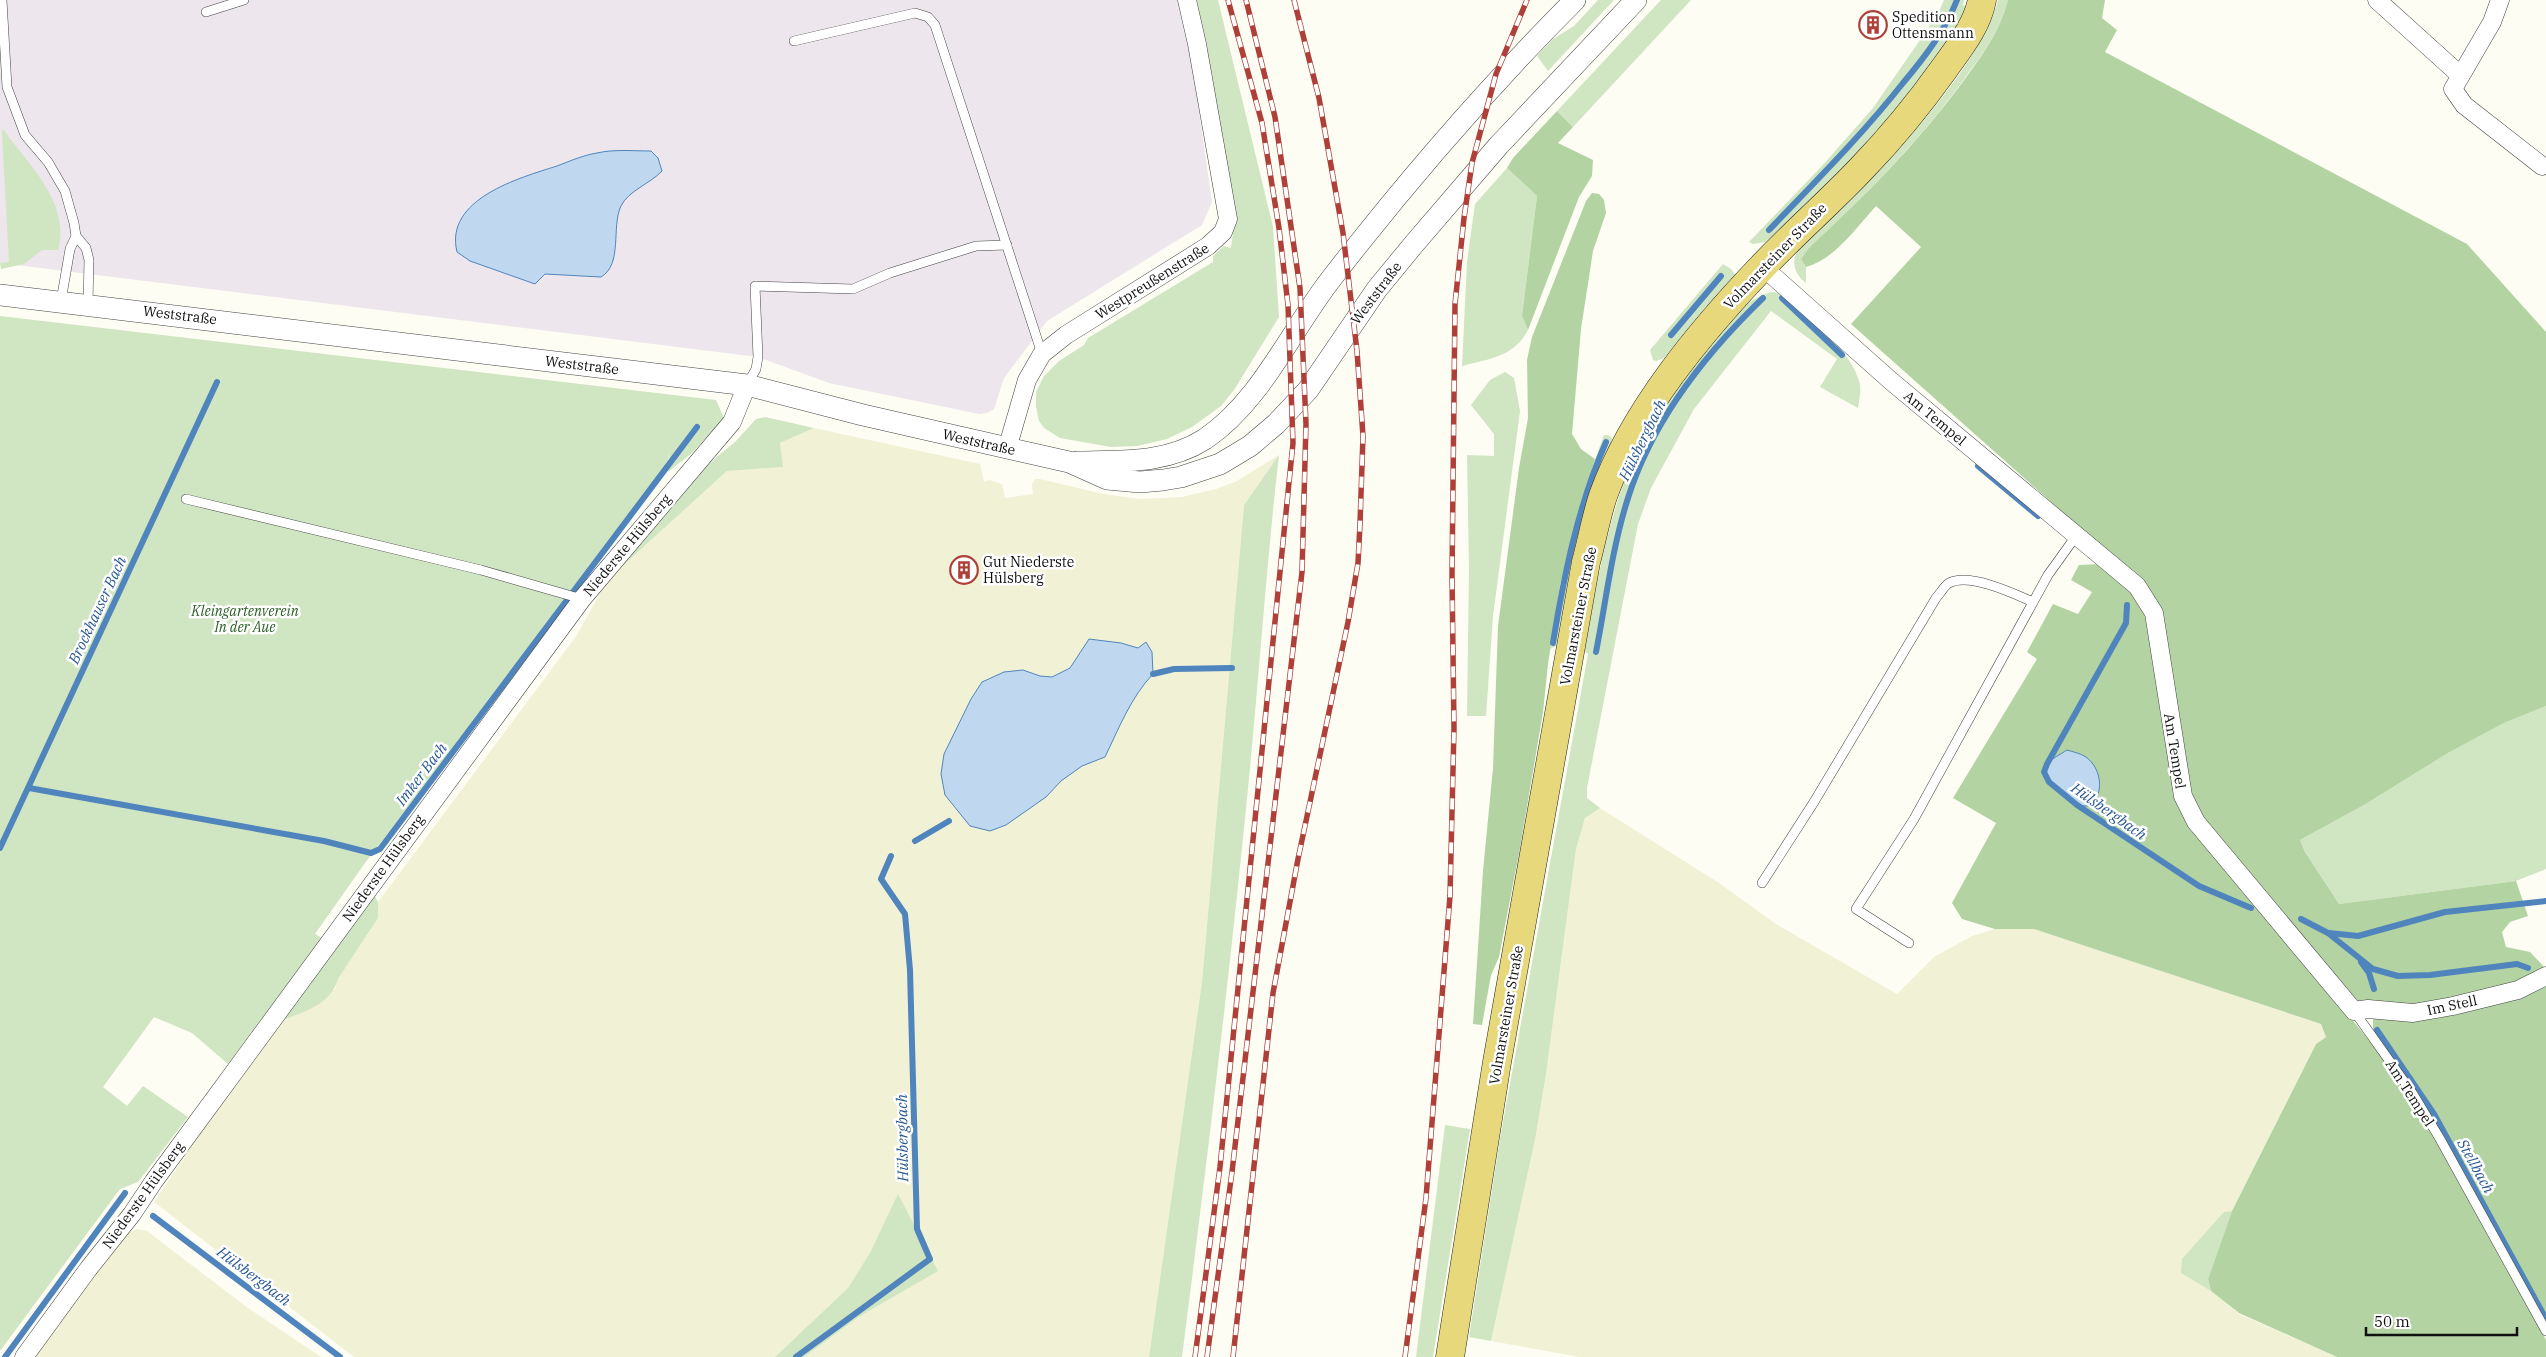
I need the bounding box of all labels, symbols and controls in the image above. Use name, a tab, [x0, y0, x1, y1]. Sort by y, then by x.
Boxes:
place label: Spedition Ottensmann	[1892, 8, 1974, 42]
building icon: Spedition Ottensmann	[1858, 10, 1888, 40]
street label: Volmarsteiner Straße	[1720, 199, 1830, 313]
street label: Westpreußenstraße	[1092, 239, 1212, 323]
street label: Weststraße	[1347, 258, 1405, 328]
street label: Weststraße	[142, 302, 218, 328]
street label: Weststraße	[544, 352, 620, 378]
street label: Am Tempel	[1900, 387, 1970, 449]
water label: Hülsbergbach	[1614, 396, 1670, 484]
street label: Weststraße	[941, 425, 1017, 459]
street label: Niederste Hülsberg	[579, 490, 675, 600]
street label: Volmarsteiner Straße	[1556, 545, 1600, 687]
water label: Brockhauser Bach	[63, 553, 131, 668]
place label: Gut Niederste Hülsberg	[983, 553, 1074, 587]
building icon: Gut Niederste Hülsberg	[949, 555, 979, 585]
park label: Kleingartenverein In der Aue	[190, 602, 299, 636]
street label: Am Tempel	[2160, 712, 2190, 790]
water label: Imker Bach	[391, 738, 451, 810]
water label: Hülsbergbach	[2067, 778, 2151, 844]
street label: Niederste Hülsberg	[338, 811, 428, 925]
street label: Volmarsteiner Straße	[1485, 944, 1527, 1086]
street label: Im Stell	[2425, 991, 2479, 1019]
street label: Am Tempel	[2382, 1056, 2438, 1130]
water label: Hülsbergbach	[892, 1093, 912, 1183]
water label: Stellbach	[2453, 1135, 2499, 1197]
street label: Niederste Hülsberg	[98, 1138, 188, 1252]
water label: Hülsbergbach	[213, 1241, 295, 1310]
scale bar	[2366, 1304, 2517, 1336]
text: 50 m	[2374, 1312, 2410, 1331]

